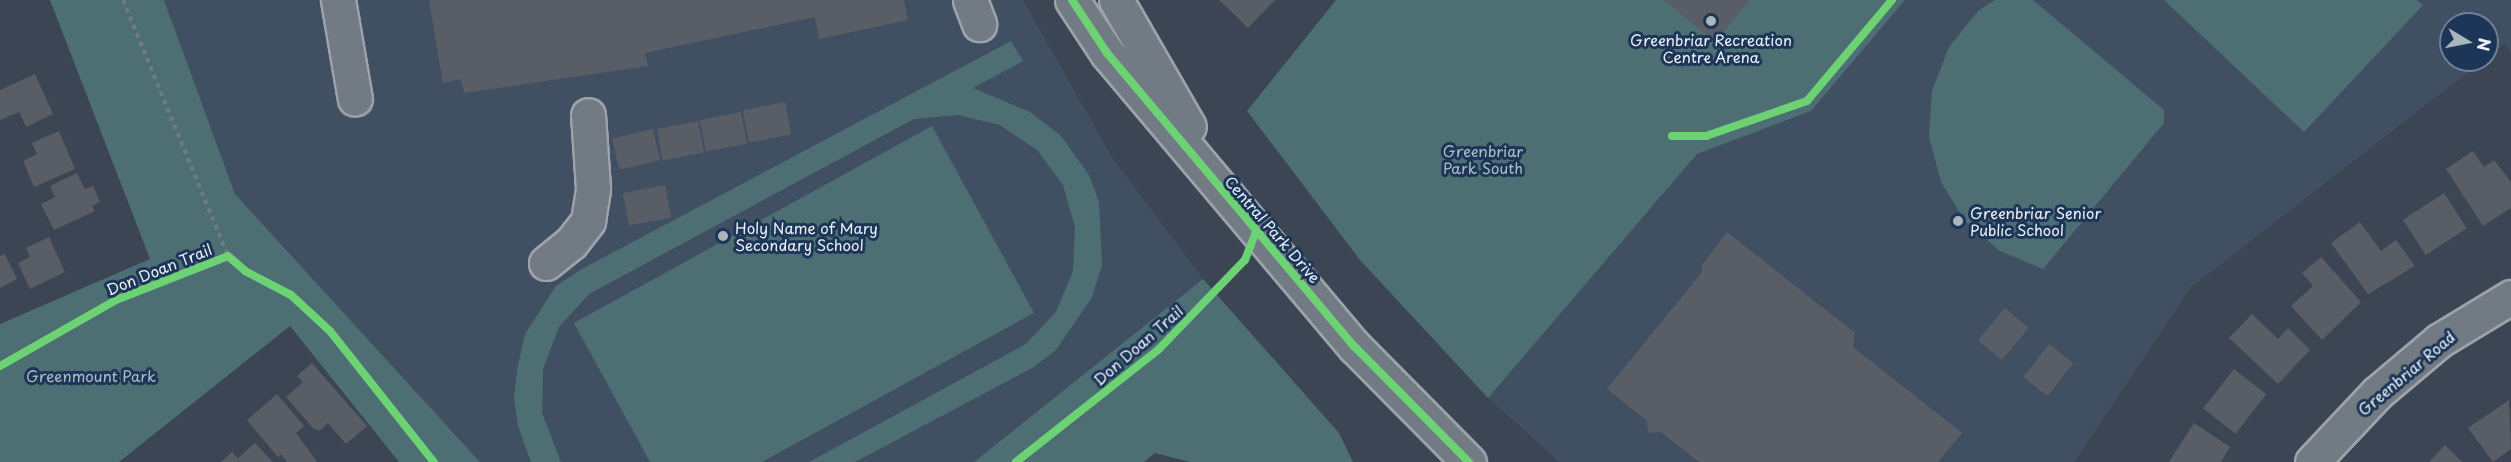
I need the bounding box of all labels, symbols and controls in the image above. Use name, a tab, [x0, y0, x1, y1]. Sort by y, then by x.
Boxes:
north arrow	[2439, 12, 2499, 72]
marker: Greenbriar Recreation Centre Arena	[1704, 14, 1718, 28]
place label: Greenbriar Recreation Centre Arena	[1630, 30, 1792, 65]
text: N	[2472, 36, 2498, 53]
park label: Greenbriar Park South	[1443, 141, 1523, 176]
street label: Central Park Drive	[1222, 172, 1324, 286]
place label: Greenbriar Senior Public School	[1970, 203, 2101, 238]
marker: Greenbriar Senior Public School	[1951, 214, 1965, 228]
place label: Holy Name of Mary Secondary School	[735, 218, 878, 253]
marker: Holy Name of Mary Secondary School	[716, 229, 730, 243]
street label: Don Doan Trail	[104, 240, 214, 298]
street label: Don Doan Trail	[1090, 302, 1186, 388]
street label: Greenbriar Road	[2354, 327, 2458, 419]
park label: Greenmount Park	[26, 367, 156, 385]

